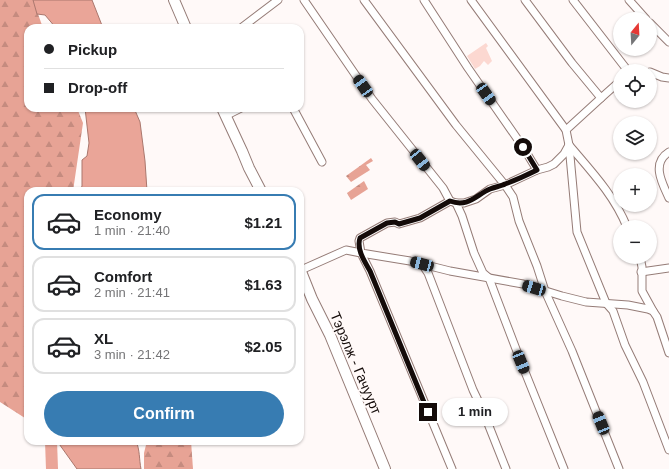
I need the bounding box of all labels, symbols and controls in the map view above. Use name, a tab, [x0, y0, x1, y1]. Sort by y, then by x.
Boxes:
north arrow	[613, 12, 657, 56]
map controls	[613, 12, 657, 264]
text: Pickup	[68, 41, 117, 58]
button: locate	[613, 64, 657, 108]
car	[351, 73, 375, 99]
text: Drop-off	[68, 79, 127, 96]
car	[474, 81, 498, 107]
button: layers	[613, 116, 657, 160]
route start	[514, 138, 532, 156]
car	[408, 147, 432, 173]
button: +	[613, 168, 657, 212]
icon: car	[46, 204, 82, 240]
text: Economy	[94, 206, 162, 223]
text: $1.21	[244, 214, 282, 231]
button: −	[613, 220, 657, 264]
text: 1 min · 21:40	[94, 223, 170, 238]
car	[409, 255, 435, 273]
icon: car	[46, 266, 82, 302]
text: Comfort	[94, 268, 152, 285]
text: $1.63	[244, 276, 282, 293]
car	[521, 279, 547, 297]
text: 2 min · 21:41	[94, 285, 170, 300]
street label: Тэрэлж - Гачуурт	[327, 309, 385, 417]
icon: car	[46, 328, 82, 364]
text: XL	[94, 330, 113, 347]
text: $2.05	[244, 338, 282, 355]
text: 3 min · 21:42	[94, 347, 170, 362]
car	[511, 349, 531, 375]
button: Confirm	[44, 391, 284, 437]
callout: 1 min	[442, 398, 508, 426]
route end	[419, 403, 437, 421]
text: 1 min	[458, 404, 492, 419]
car	[591, 410, 611, 436]

